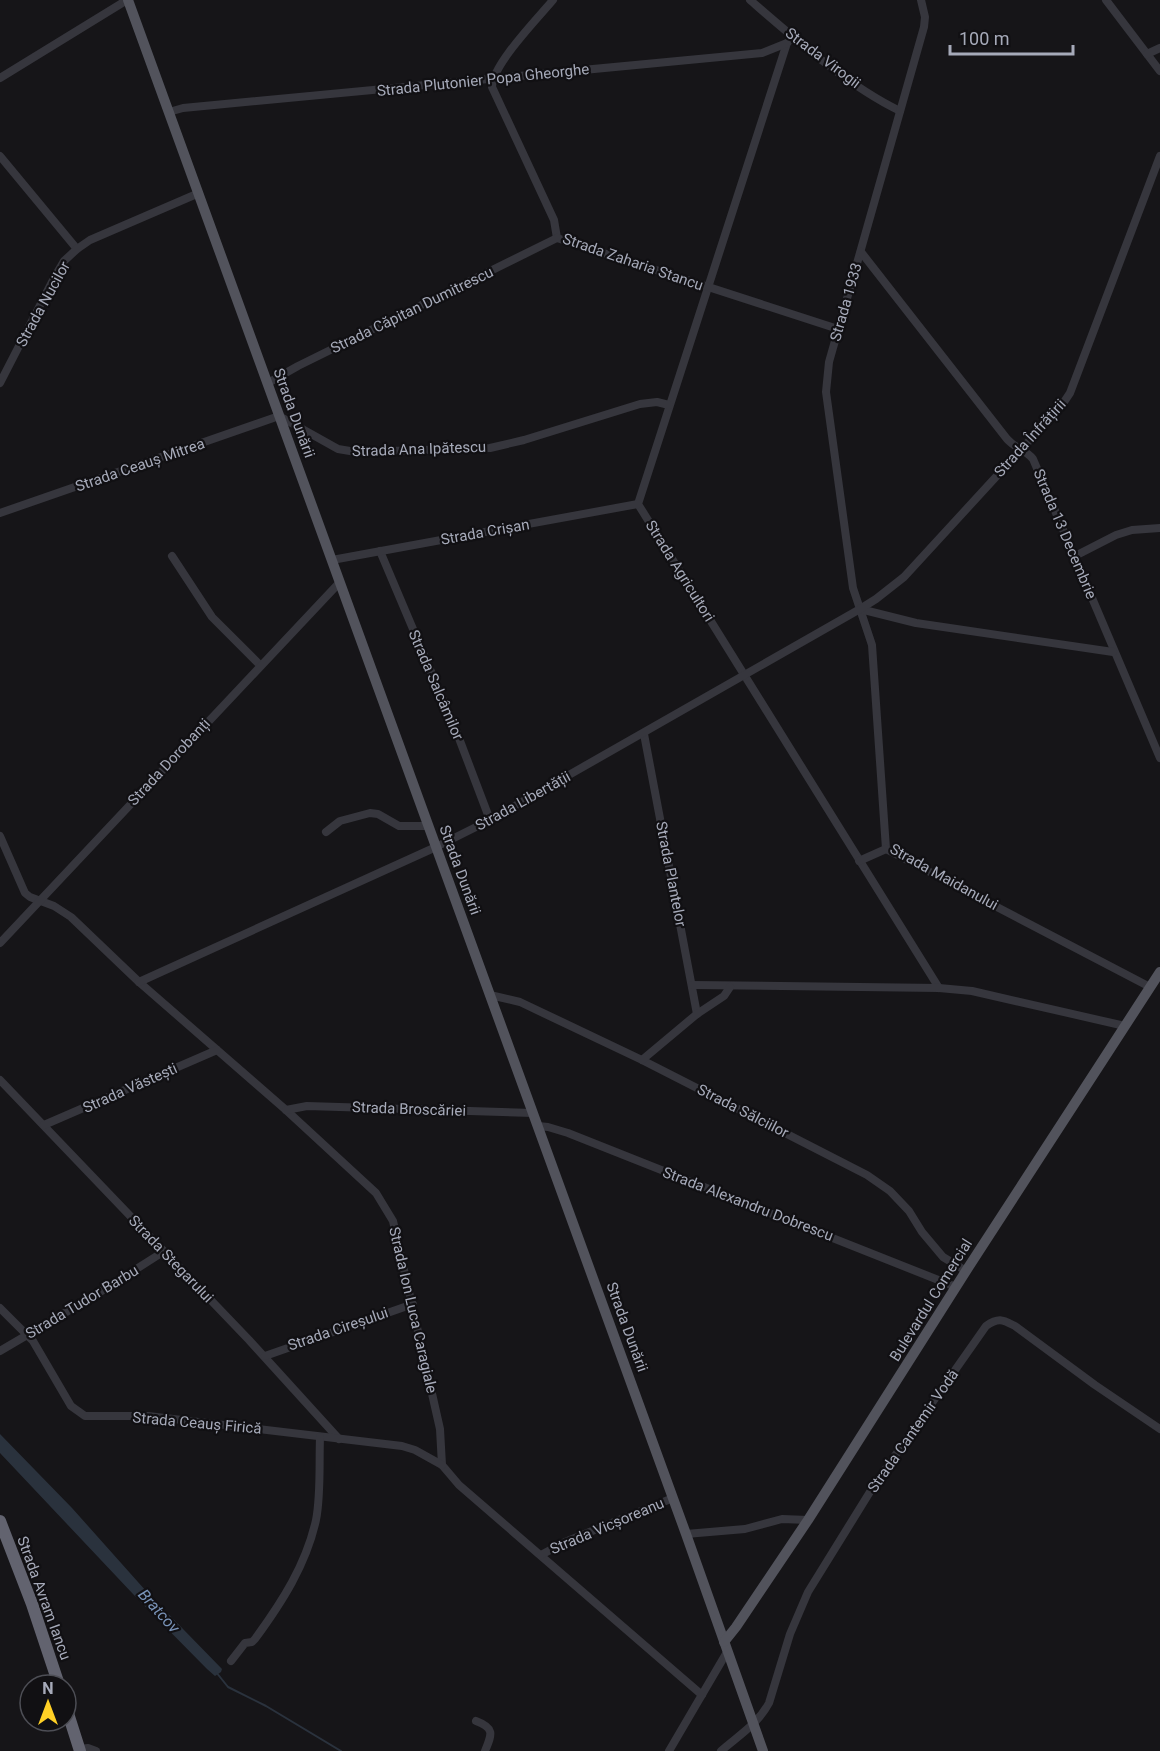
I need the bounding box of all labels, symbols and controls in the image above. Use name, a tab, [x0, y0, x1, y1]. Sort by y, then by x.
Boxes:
scale bar	[950, 18, 1073, 56]
street label: Strada Virogii	[782, 24, 864, 92]
text: 100 m	[959, 28, 1010, 49]
street label: Strada Plutonier Popa Gheorghe	[376, 60, 590, 100]
street label: Strada Zaharia Stancu	[560, 229, 706, 295]
street label: Strada Nucilor	[12, 258, 74, 350]
street label: Strada 1933	[826, 261, 866, 343]
street label: Strada Căpitan Dumitrescu	[328, 263, 496, 357]
street label: Strada Dunării	[269, 366, 319, 460]
street label: Strada Înfrățirii	[990, 395, 1070, 481]
street label: Strada Ceauș Mitrea	[73, 434, 207, 496]
street label: Strada Ana Ipătescu	[352, 438, 486, 460]
street label: Strada 13 Decembrie	[1029, 466, 1101, 602]
street label: Strada Crișan	[439, 515, 531, 549]
street label: Strada Agricultori	[642, 517, 718, 625]
street label: Strada Salcâmilor	[405, 627, 467, 743]
street label: Strada Dorobanți	[124, 715, 214, 809]
street label: Strada Libertății	[472, 767, 574, 835]
street label: Strada Plantelor	[652, 820, 690, 928]
street label: Strada Dunării	[435, 823, 485, 917]
street label: Strada Maidanului	[887, 840, 1001, 914]
street label: Strada Văstești	[80, 1059, 180, 1117]
street label: Strada Sălciilor	[694, 1080, 792, 1142]
street label: Strada Broscăriei	[352, 1098, 466, 1120]
street label: Strada Alexandru Dobrescu	[660, 1163, 836, 1245]
street label: Strada Stegarului	[125, 1212, 217, 1306]
street label: Strada Ion Luca Caragiale	[385, 1225, 441, 1395]
street label: Bulevardul Comercial	[886, 1235, 976, 1365]
street label: Strada Tudor Barbu	[22, 1261, 142, 1343]
street label: Strada Dunării	[602, 1280, 652, 1374]
street label: Strada Cireșului	[285, 1303, 391, 1355]
street label: Strada Cantemir Vodă	[864, 1366, 962, 1496]
street label: Strada Ceauș Firică	[132, 1408, 262, 1438]
street label: Strada Vicșoreanu	[547, 1494, 667, 1558]
street label: Strada Avram Iancu	[13, 1534, 75, 1662]
water label: Bratcov	[134, 1585, 184, 1637]
north arrow	[18, 1673, 78, 1733]
text: N	[42, 1679, 54, 1698]

